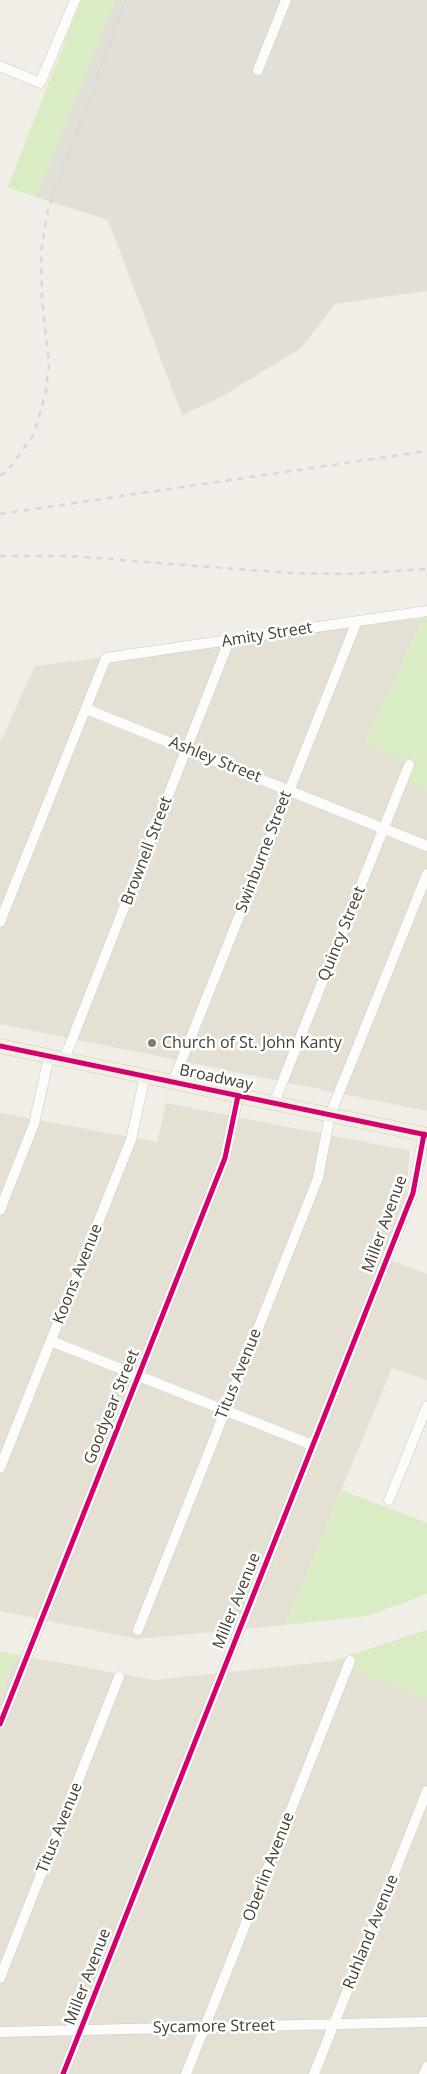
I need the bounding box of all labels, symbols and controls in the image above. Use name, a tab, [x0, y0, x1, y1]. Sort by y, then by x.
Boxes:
street label: Amity Street	[220, 618, 314, 652]
street label: Ashley Street	[166, 733, 264, 787]
street label: Swinburne Street	[232, 788, 296, 916]
street label: Brownell Street	[118, 794, 176, 908]
street label: Quincy Street	[314, 884, 370, 984]
place label: Church of St. John Kanty	[162, 1033, 342, 1053]
marker: Church of St. John Kanty	[146, 1037, 158, 1049]
street label: Broadway	[178, 1061, 254, 1095]
street label: Miller Avenue	[359, 1173, 411, 1275]
street label: Koons Avenue	[49, 1221, 107, 1327]
street label: Titus Avenue	[212, 1326, 266, 1422]
street label: Goodyear Street	[80, 1347, 144, 1467]
street label: Miller Avenue	[209, 1550, 265, 1652]
street label: Titus Avenue	[33, 1780, 87, 1876]
street label: Oberlin Avenue	[239, 1810, 299, 1924]
street label: Ruhland Avenue	[339, 1872, 403, 1992]
street label: Miller Avenue	[61, 1926, 115, 2028]
street label: Sycamore Street	[153, 2016, 275, 2038]

